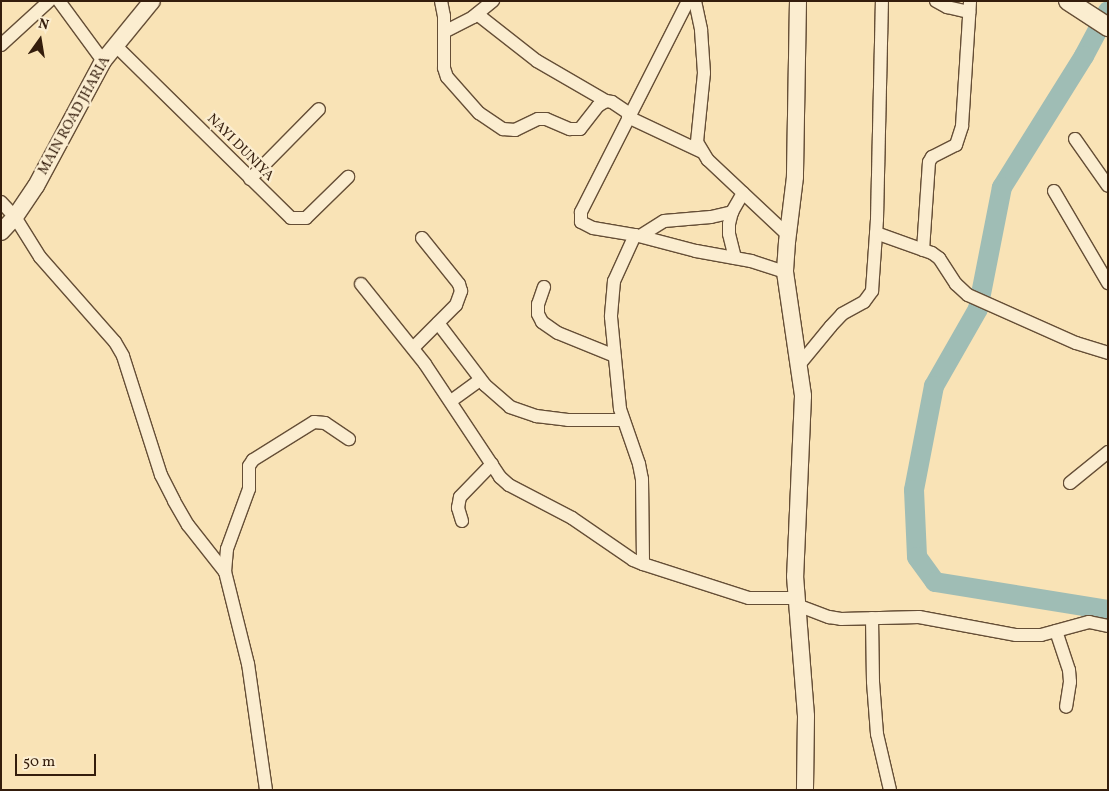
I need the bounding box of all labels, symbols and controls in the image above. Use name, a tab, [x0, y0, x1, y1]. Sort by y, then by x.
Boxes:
text: N	[36, 14, 51, 35]
north arrow	[15, 15, 65, 65]
street label: MAIN ROAD JHARIA	[35, 54, 115, 178]
street label: NAYI DUNIYA	[203, 111, 277, 185]
scale bar	[18, 744, 99, 776]
text: 50 m	[23, 752, 55, 773]

